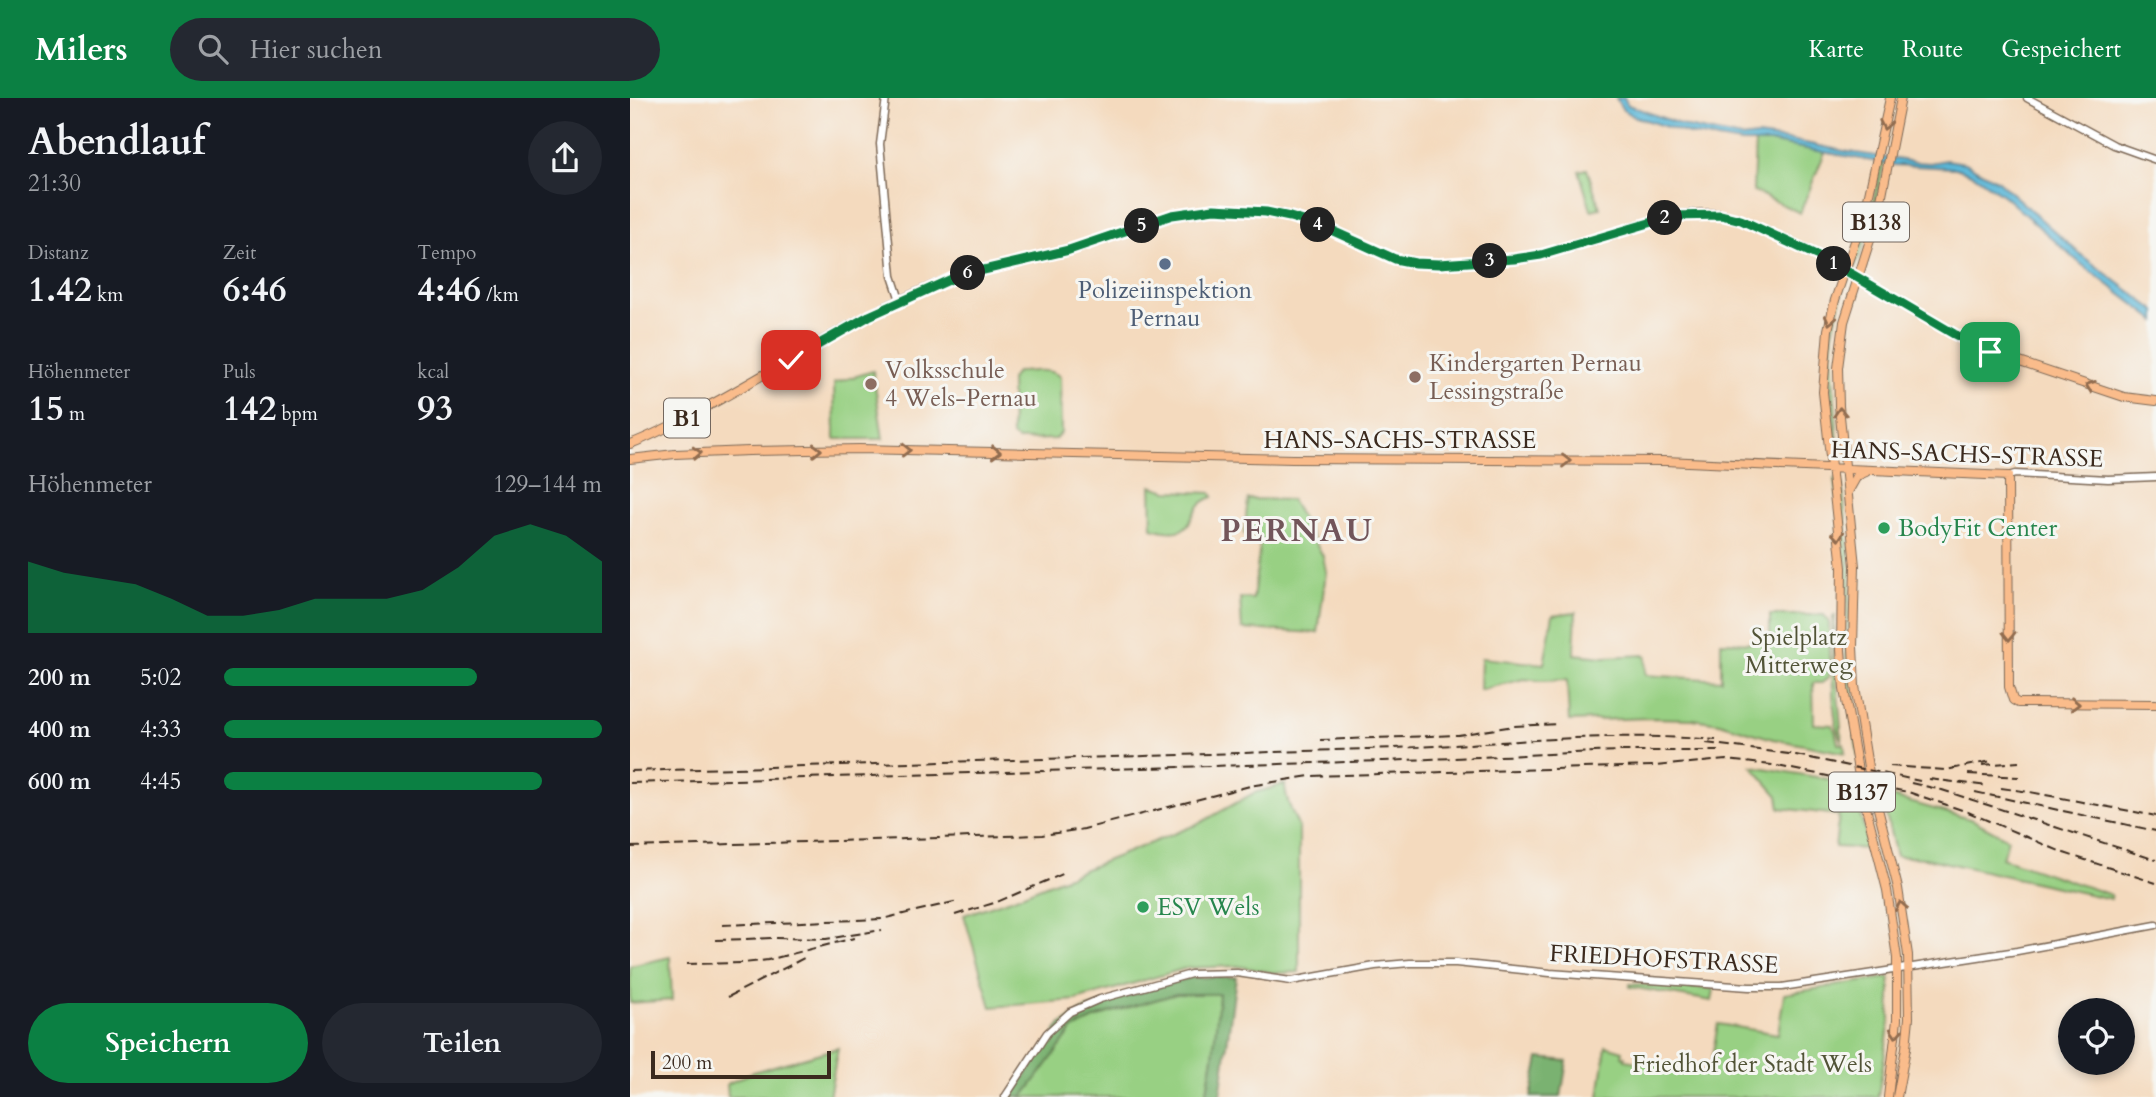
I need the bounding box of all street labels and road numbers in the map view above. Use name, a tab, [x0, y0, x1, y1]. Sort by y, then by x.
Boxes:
road number: B138	[1843, 203, 1909, 242]
road number: B1	[664, 398, 710, 438]
street label: HANS-SACHS-STRASSE	[1264, 424, 1536, 457]
street label: HANS-SACHS-STRASSE	[1830, 433, 2104, 476]
road number: B137	[1829, 772, 1895, 812]
street label: FRIEDHOFSTRASSE	[1549, 937, 1779, 982]

